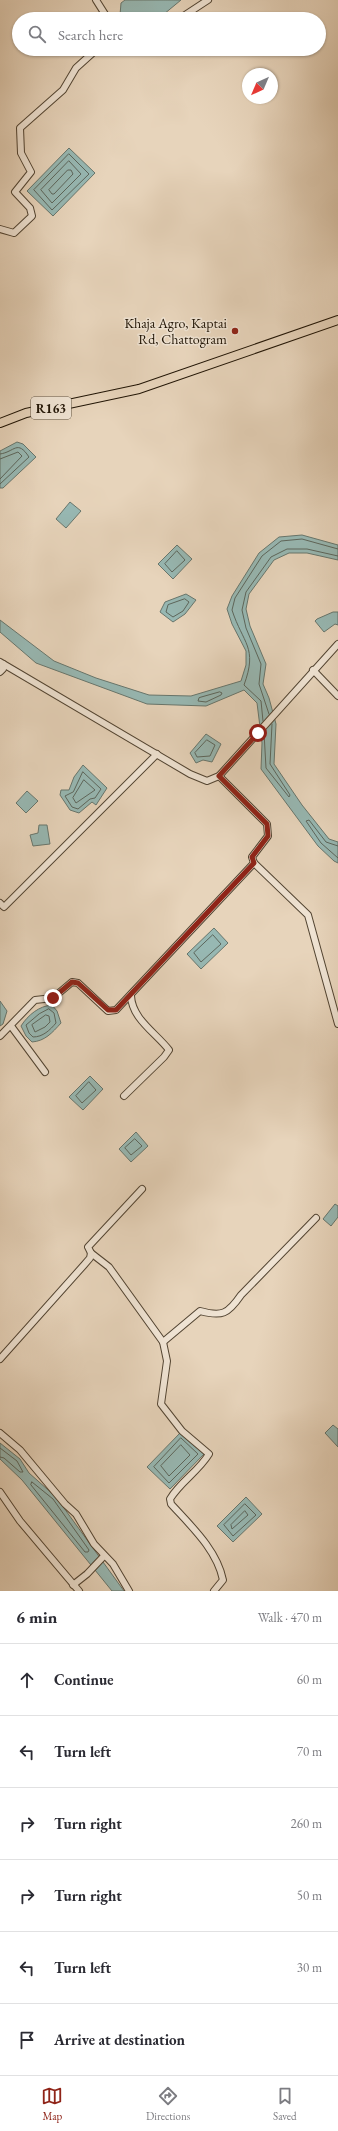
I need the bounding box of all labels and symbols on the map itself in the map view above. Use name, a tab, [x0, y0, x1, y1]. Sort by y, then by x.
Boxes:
north arrow	[242, 68, 278, 104]
place label: Khaja Agro, Kaptai Rd, Chattogram	[124, 314, 228, 348]
marker: Khaja Agro, Kaptai Rd, Chattogram	[230, 326, 240, 336]
road number: R163	[31, 397, 71, 419]
route start	[249, 724, 267, 742]
route end	[44, 989, 62, 1007]

